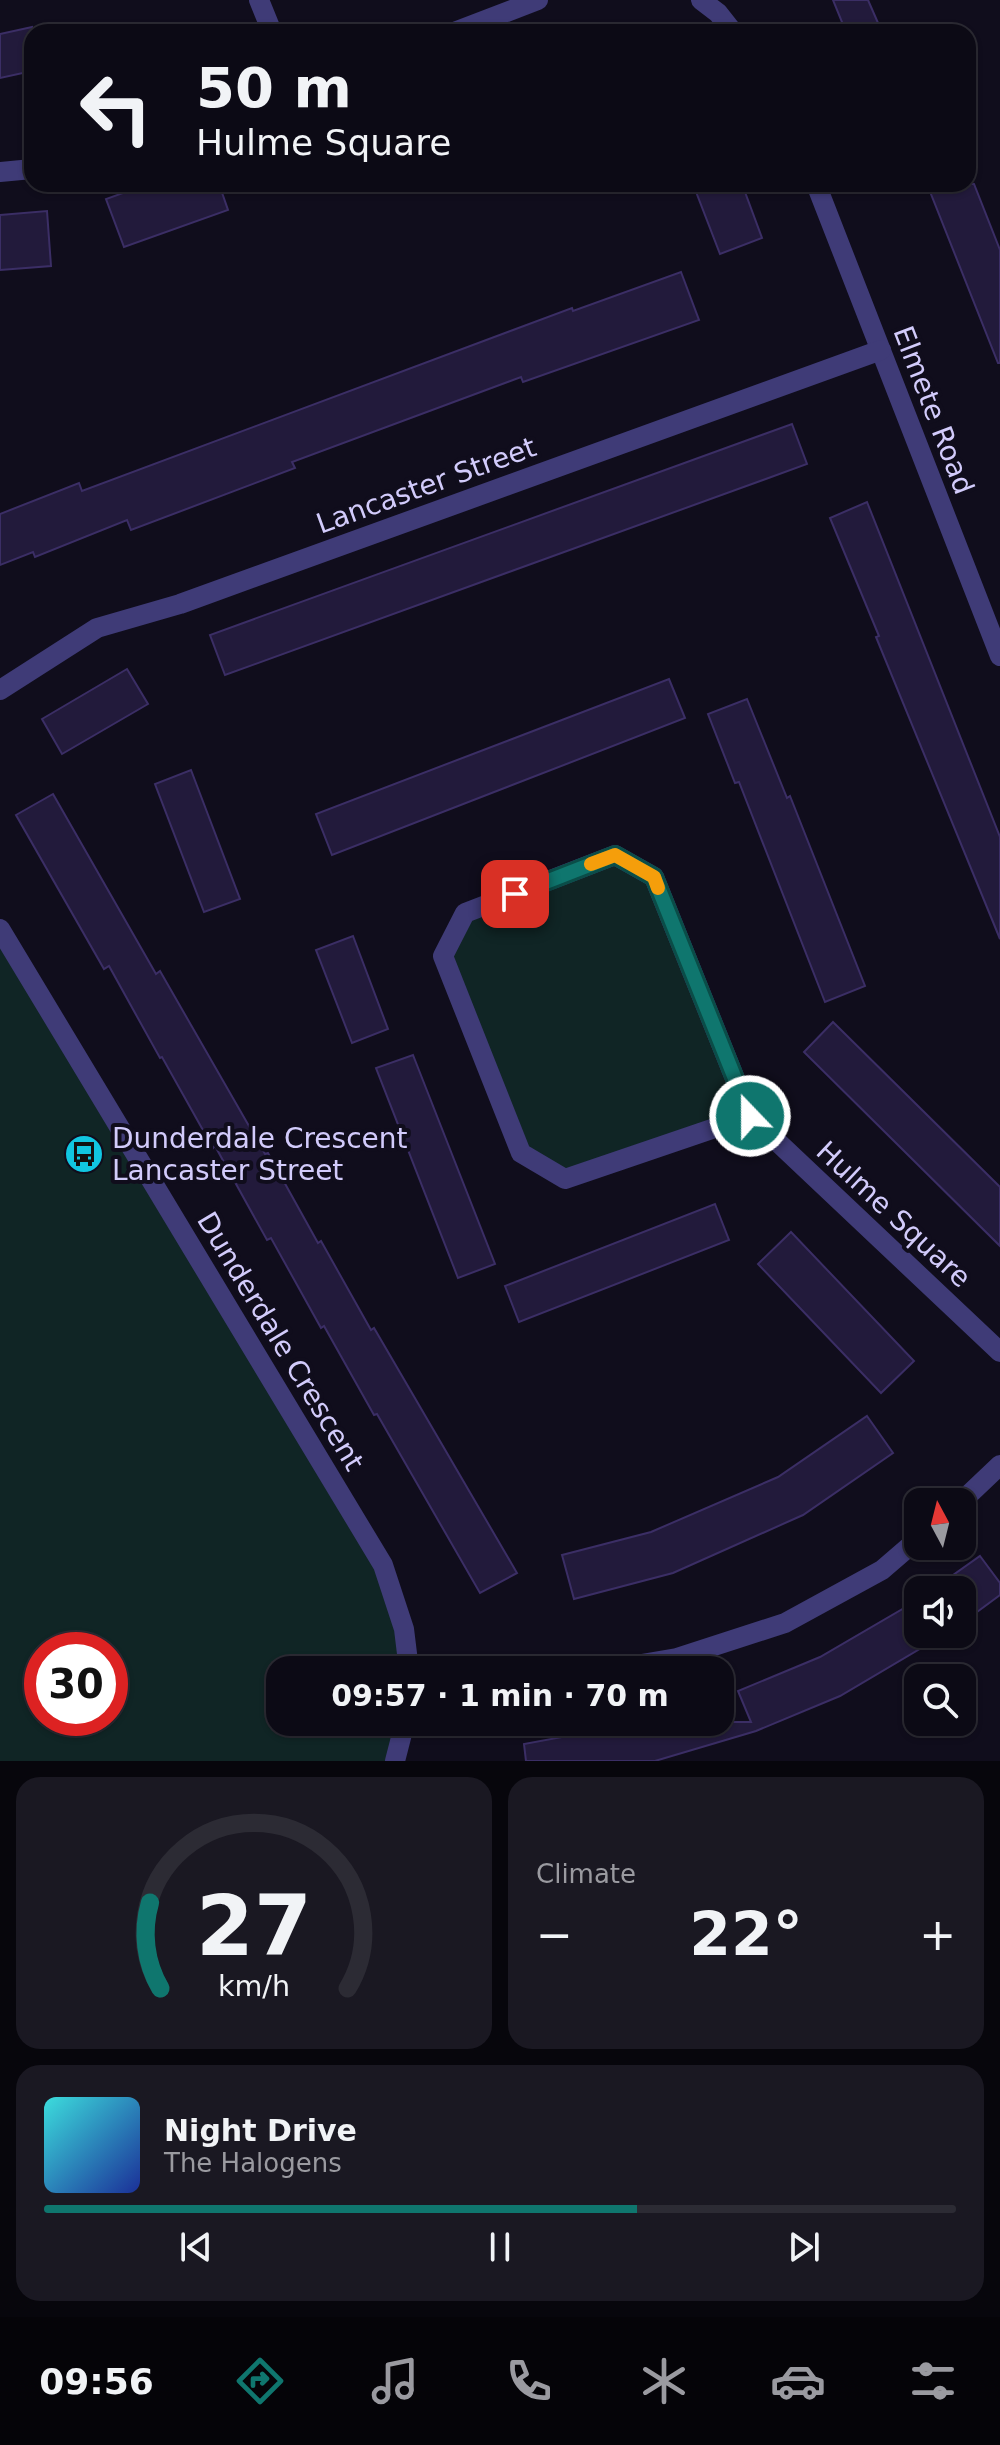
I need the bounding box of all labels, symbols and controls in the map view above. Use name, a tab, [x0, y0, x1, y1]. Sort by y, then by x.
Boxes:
text: 50 m	[196, 55, 352, 120]
icon: left	[64, 56, 168, 160]
text: Hulme Square	[196, 122, 451, 163]
street label: Elmete Road	[886, 321, 981, 499]
street label: Lancaster Street	[312, 430, 541, 541]
pin	[481, 860, 549, 928]
icon: arrive	[493, 872, 537, 916]
position arrow	[708, 1074, 792, 1158]
place label: Dunderdale Crescent Lancaster Street	[112, 1122, 408, 1187]
bus stop icon: Dunderdale Crescent Lancaster Street	[63, 1133, 105, 1175]
street label: Hulme Square	[810, 1135, 978, 1294]
street label: Dunderdale Crescent	[190, 1206, 371, 1476]
north arrow	[904, 1488, 976, 1560]
map controls	[904, 1488, 976, 1736]
button: sound	[904, 1576, 976, 1648]
speed limit sign: 30	[24, 1632, 128, 1736]
button: search	[904, 1664, 976, 1736]
text: 09:57 · 1 min · 70 m	[331, 1678, 669, 1713]
text: Climate	[536, 1859, 636, 1889]
text: 27	[196, 1878, 312, 1975]
text: 22°	[689, 1899, 803, 1969]
text: −	[536, 1909, 573, 1960]
text: +	[919, 1909, 956, 1960]
text: km/h	[218, 1969, 290, 2003]
text: Night Drive	[164, 2113, 357, 2148]
text: The Halogens	[164, 2148, 342, 2178]
icon: previous	[174, 2225, 218, 2269]
icon: pause	[478, 2225, 522, 2269]
icon: next	[782, 2225, 826, 2269]
icon: directions	[232, 2353, 288, 2409]
icon: music	[367, 2353, 423, 2409]
icon: phone	[501, 2353, 557, 2409]
icon: climate	[636, 2353, 692, 2409]
icon: car	[770, 2353, 826, 2409]
icon: filters	[905, 2353, 961, 2409]
text: 09:56	[39, 2361, 154, 2402]

